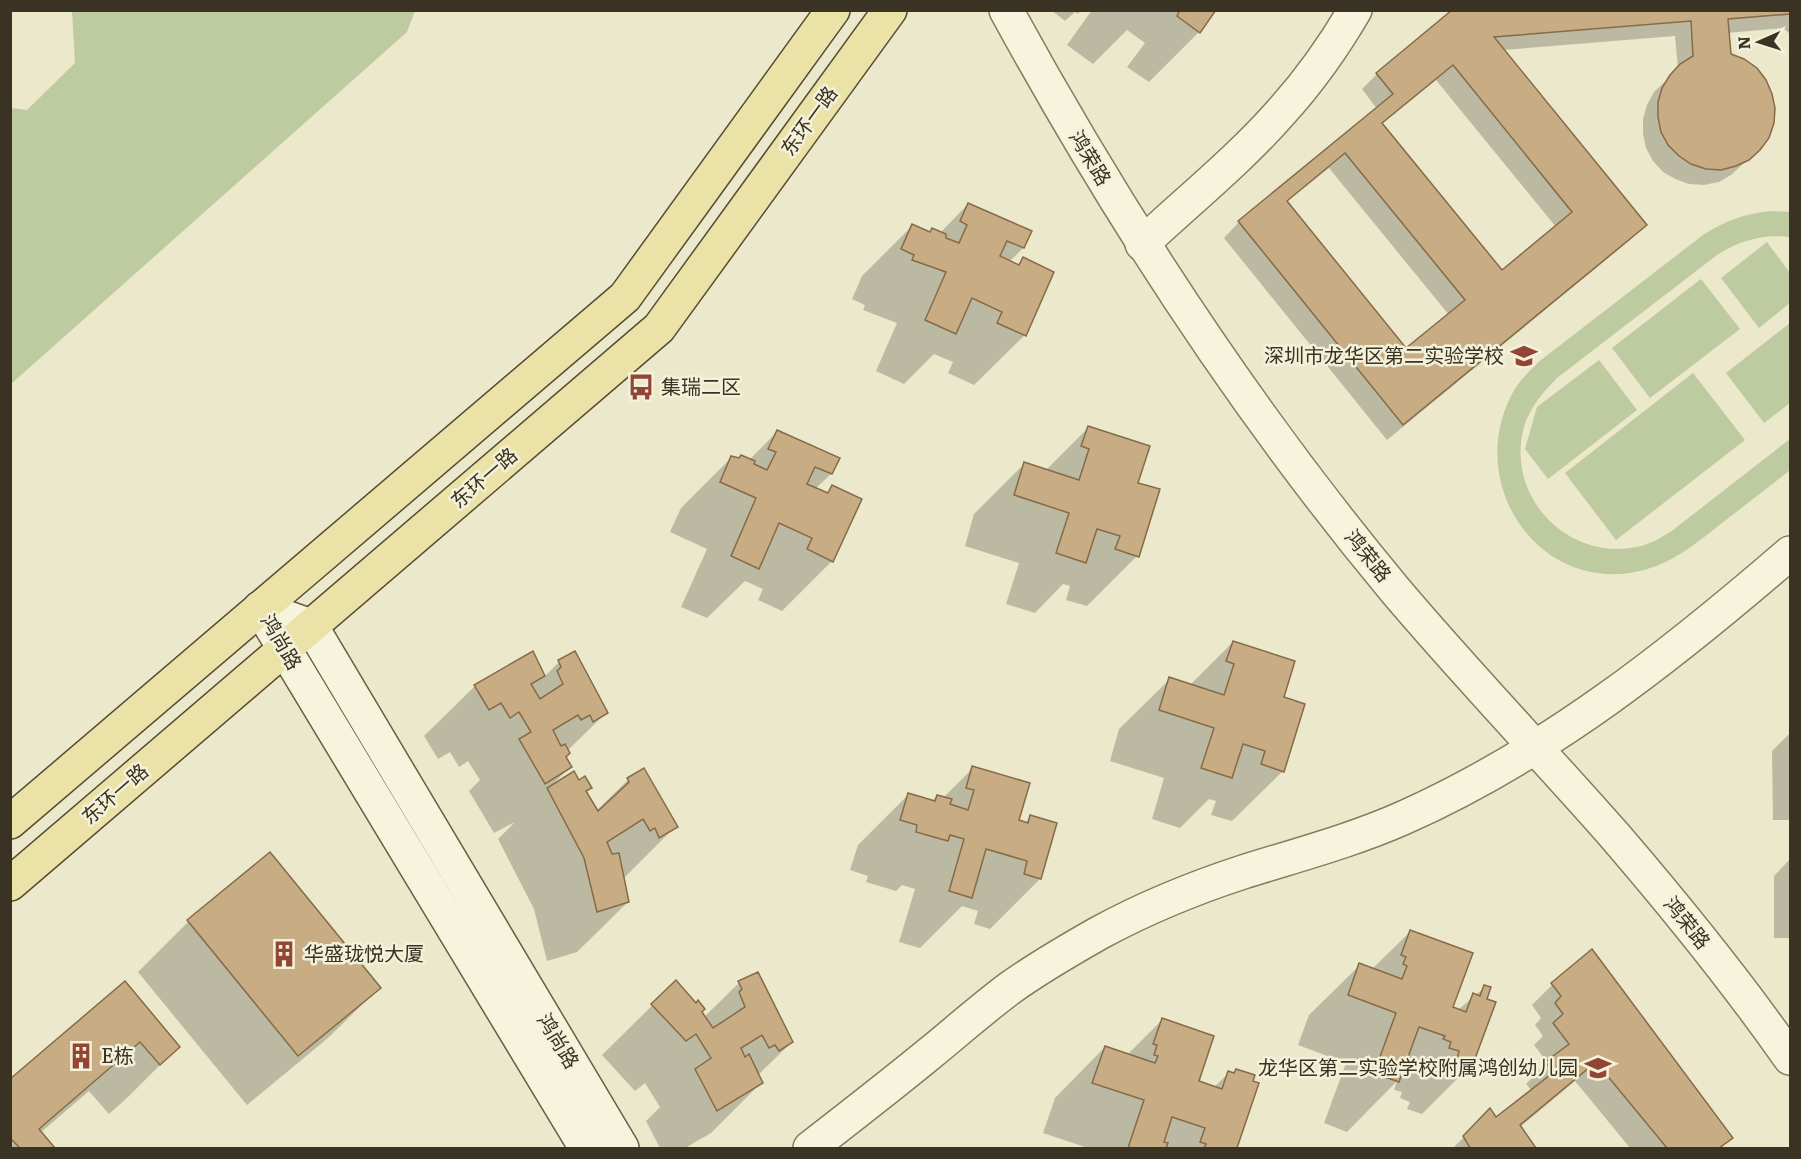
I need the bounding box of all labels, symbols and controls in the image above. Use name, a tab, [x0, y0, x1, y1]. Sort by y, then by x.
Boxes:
north arrow	[1729, 12, 1789, 72]
text: N	[1731, 35, 1755, 50]
street label: 东环一路	[772, 79, 843, 161]
street label: 鸿荣路	[1063, 124, 1120, 190]
place label: 深圳市龙华区第二实验学校	[1264, 339, 1504, 369]
school or university icon: 深圳市龙华区第二实验学校	[1509, 341, 1539, 371]
place label: 集瑞二区	[661, 370, 741, 400]
bus stop icon: 集瑞二区	[626, 372, 656, 402]
street label: 东环一路	[443, 439, 523, 514]
street label: 鸿荣路	[1339, 522, 1400, 587]
street label: 鸿尚路	[255, 608, 311, 674]
street label: 东环一路	[74, 755, 154, 830]
street label: 鸿荣路	[1658, 889, 1719, 954]
place label: 华盛珑悦大厦	[304, 937, 424, 967]
building icon: 华盛珑悦大厦	[269, 939, 299, 969]
street label: 鸿尚路	[531, 1007, 588, 1073]
place label: E栋	[101, 1039, 134, 1069]
building icon: E栋	[66, 1041, 96, 1071]
place label: 龙华区第二实验学校附属鸿创幼儿园	[1258, 1051, 1578, 1081]
school or university icon: 龙华区第二实验学校附属鸿创幼儿园	[1583, 1053, 1613, 1083]

